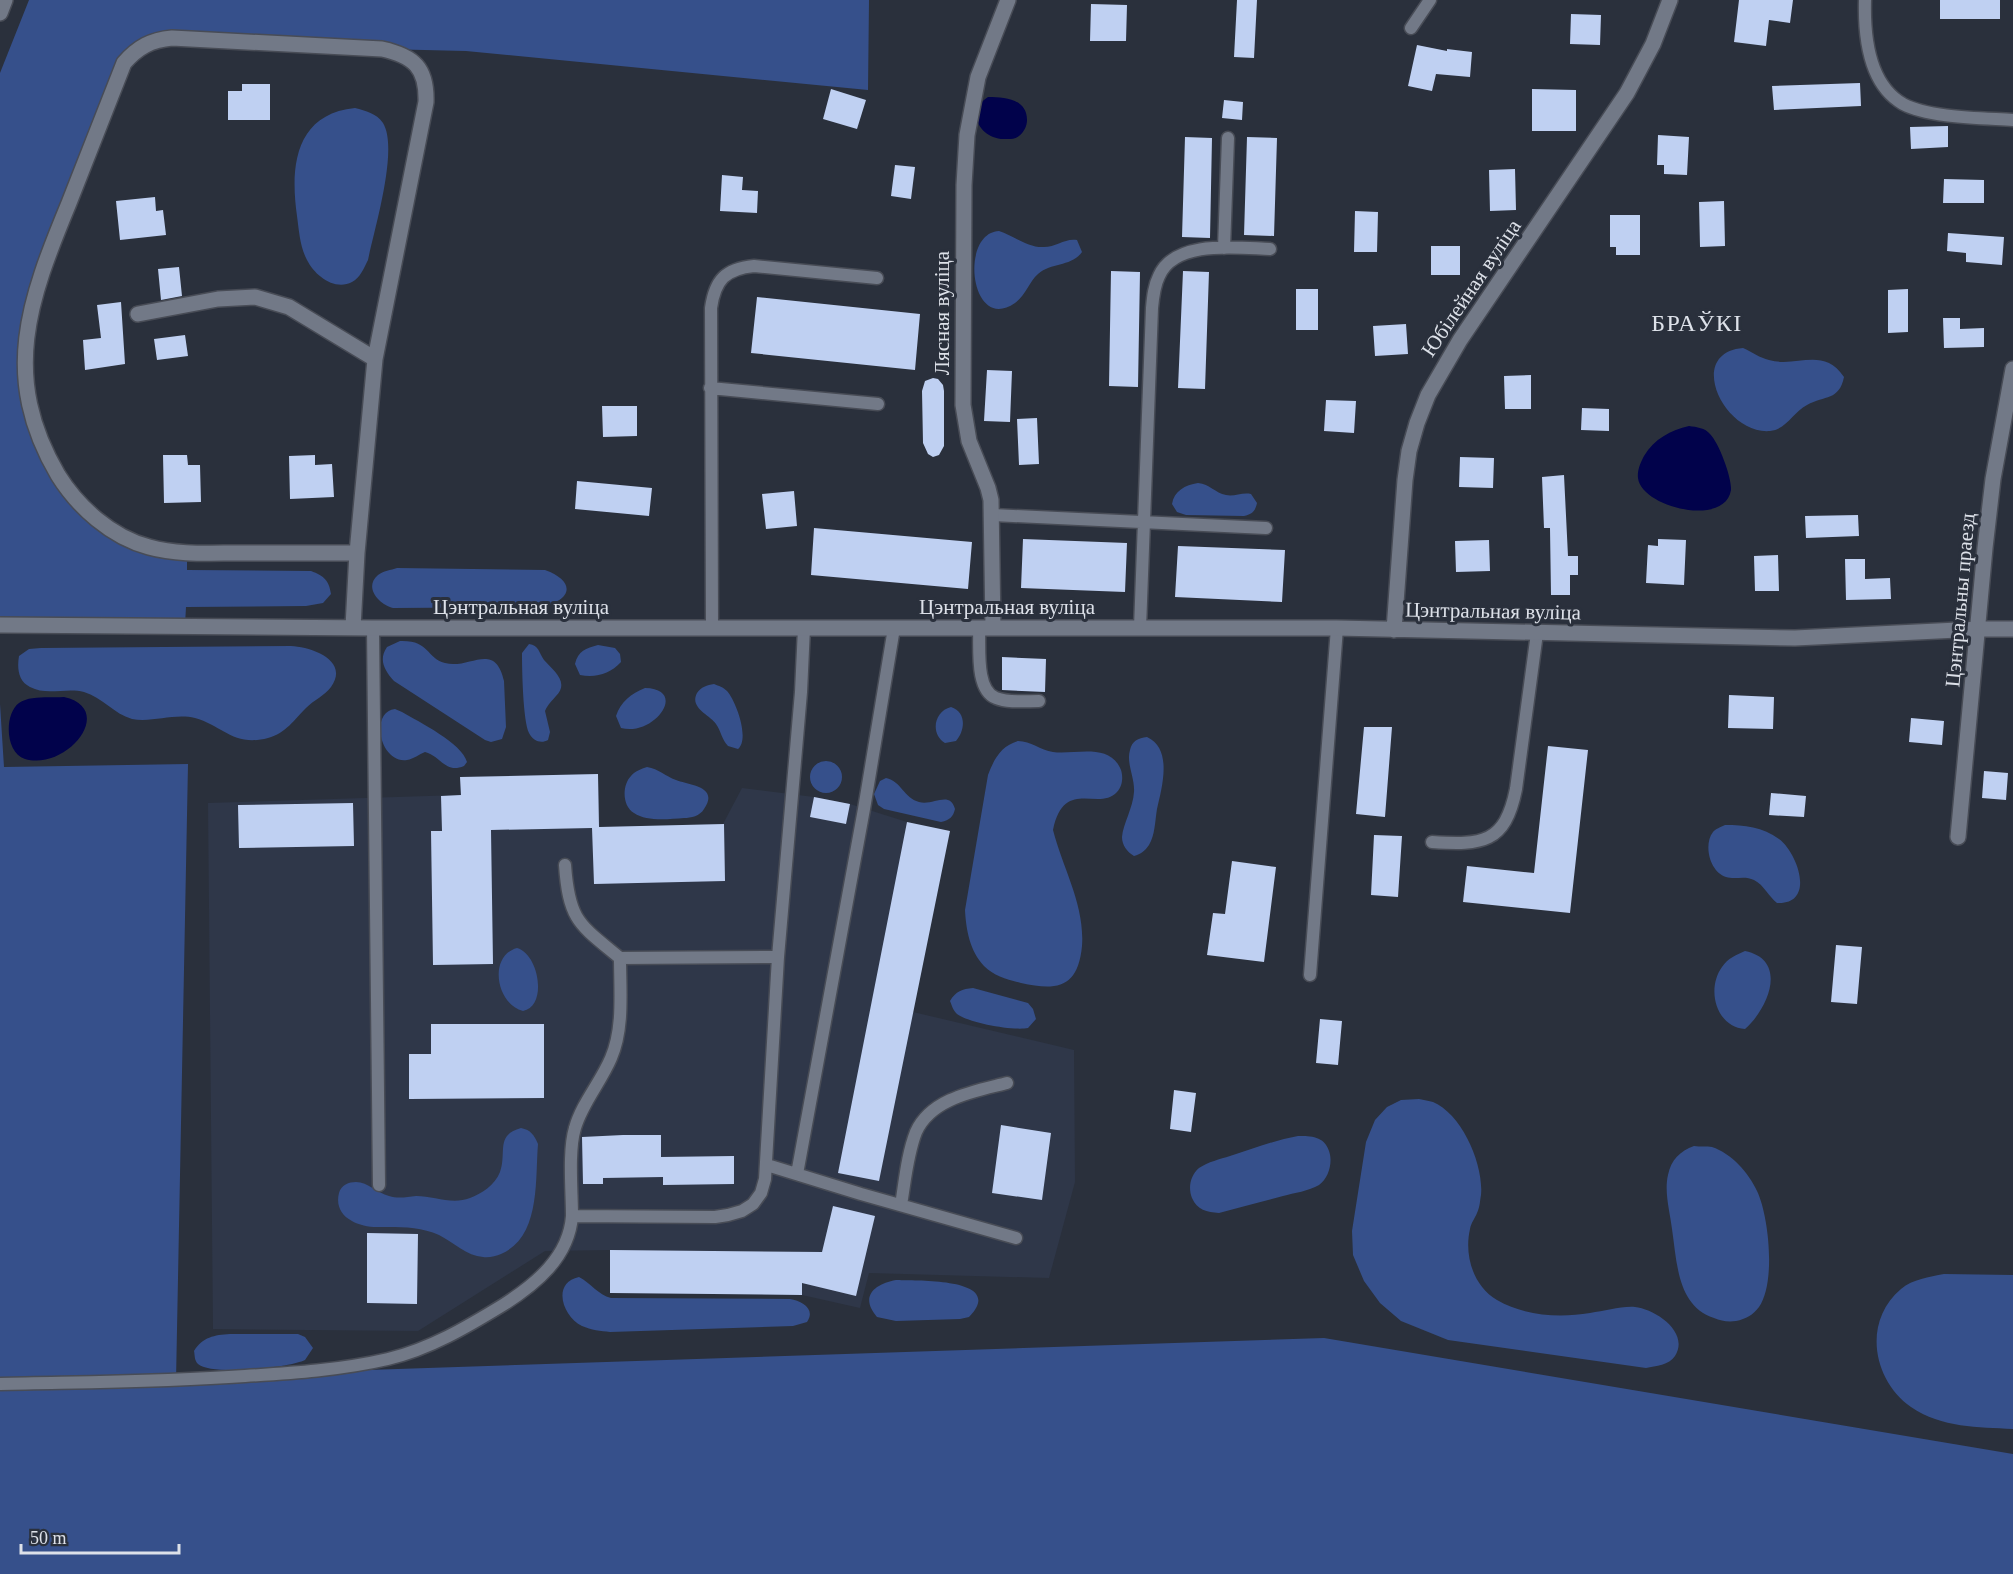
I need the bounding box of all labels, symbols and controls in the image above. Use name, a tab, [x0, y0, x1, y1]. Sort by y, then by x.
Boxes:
street label: Юбілейная вуліца	[1416, 214, 1526, 361]
street label: Лясная вуліца	[930, 250, 954, 375]
district label: БРАЎКІ	[1651, 310, 1743, 336]
street label: Цэнтральны праезд	[1940, 512, 1980, 688]
street label: Цэнтральная вуліца	[433, 595, 610, 619]
street label: Цэнтральная вуліца	[919, 595, 1096, 619]
street label: Цэнтральная вуліца	[1405, 597, 1582, 625]
scale bar	[21, 1517, 178, 1555]
text: 50 m	[30, 1528, 67, 1548]

